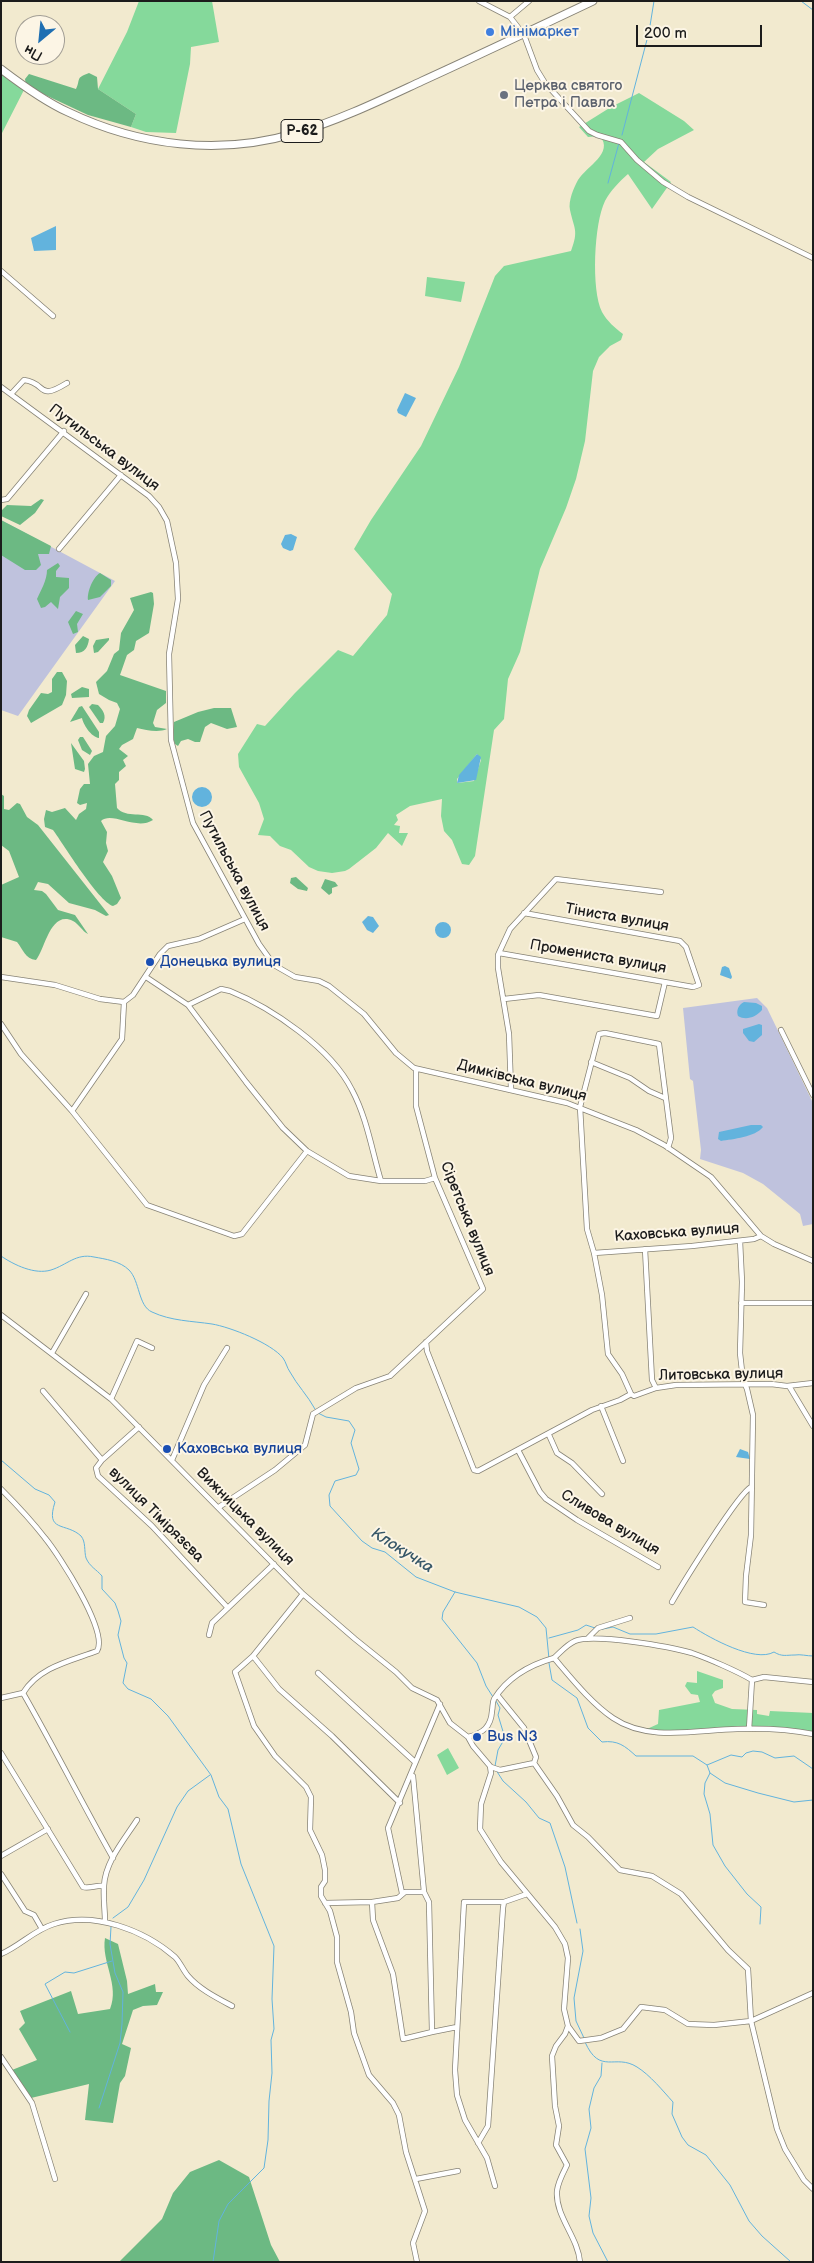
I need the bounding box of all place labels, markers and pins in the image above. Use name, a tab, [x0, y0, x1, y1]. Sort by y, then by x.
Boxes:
place label: Мінімаркет	[500, 23, 579, 41]
marker: Мінімаркет	[484, 26, 496, 38]
place label: Церква святого Петра і Павла	[514, 77, 622, 112]
marker: Церква святого Петра і Павла	[498, 89, 510, 101]
place label: Донецька вулиця	[160, 953, 281, 971]
marker: Донецька вулиця	[144, 956, 156, 968]
place label: Каховська вулиця	[177, 1440, 302, 1458]
marker: Каховська вулиця	[161, 1443, 173, 1455]
place label: Bus N3	[487, 1728, 538, 1746]
marker: Bus N3	[471, 1731, 483, 1743]

